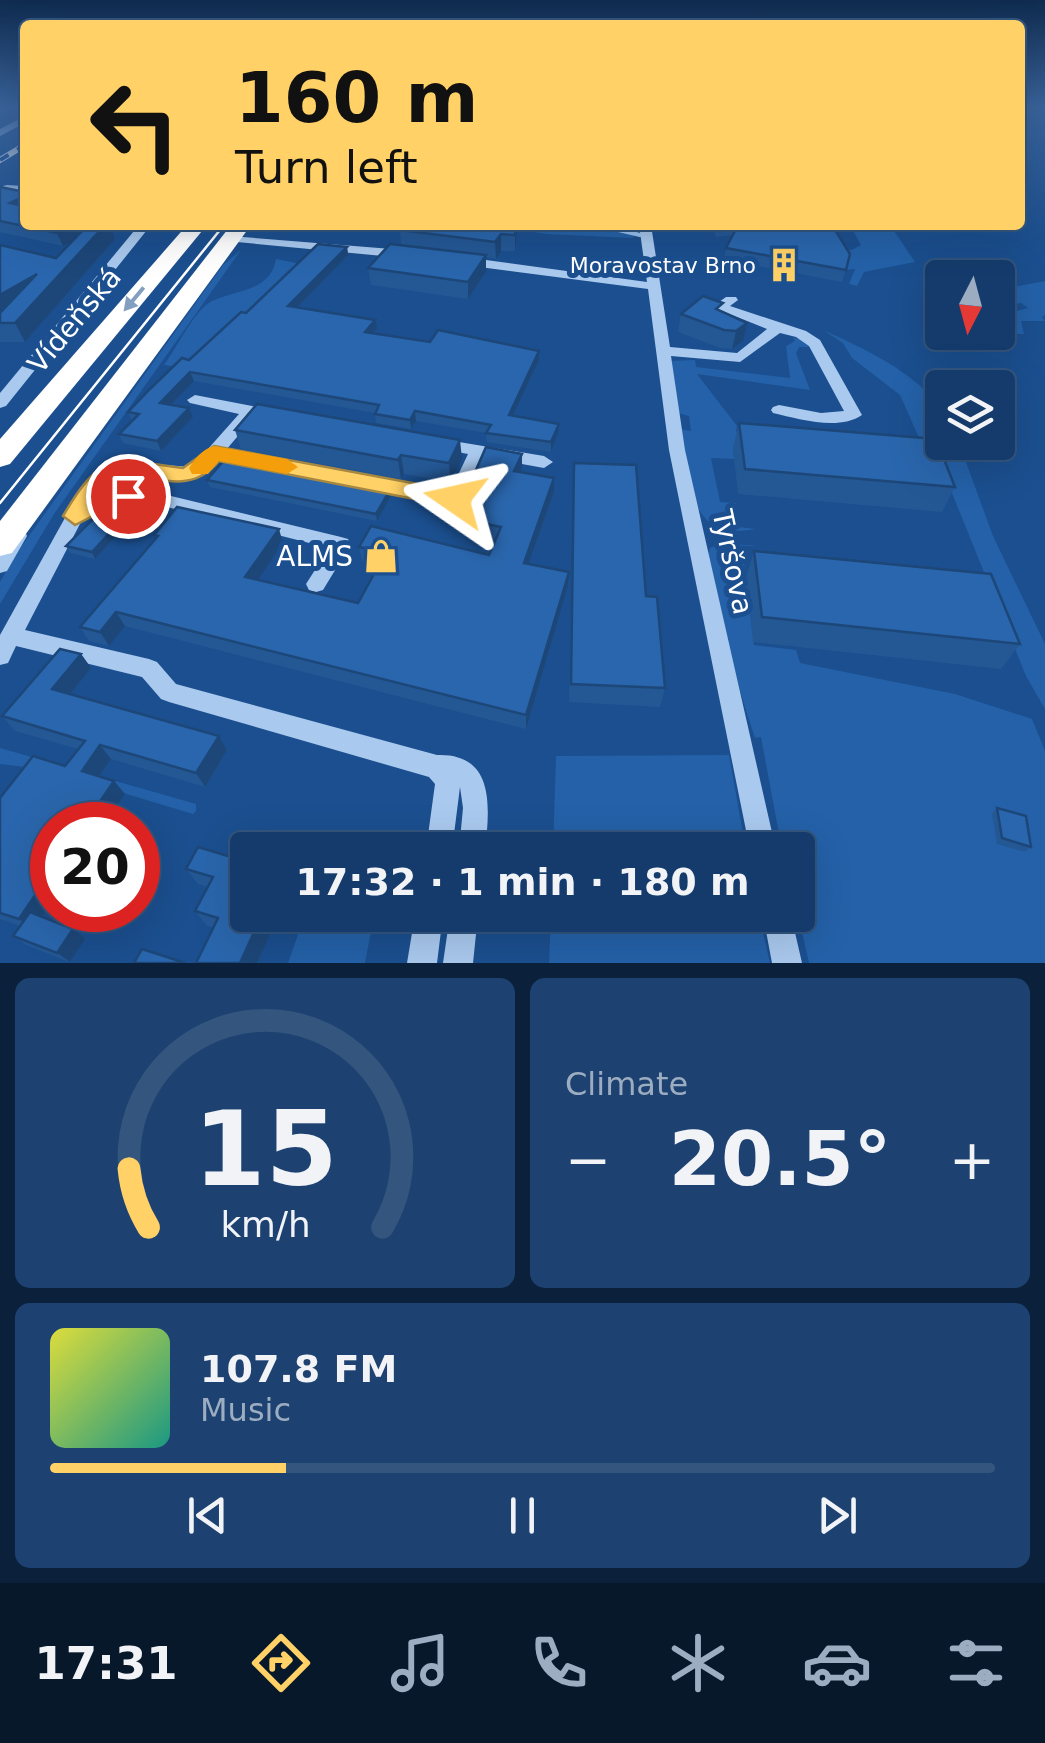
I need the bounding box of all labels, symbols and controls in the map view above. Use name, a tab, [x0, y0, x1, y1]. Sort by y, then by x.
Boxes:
text: 160 m	[235, 57, 478, 139]
icon: left	[70, 60, 200, 190]
text: Turn left	[235, 141, 418, 194]
building icon: Moravostav Brno	[765, 246, 803, 284]
place label: Moravostav Brno	[570, 253, 756, 278]
north arrow	[925, 260, 1015, 350]
map controls	[925, 260, 1015, 460]
street label: Vídeňská	[21, 261, 128, 380]
one-way arrow	[124, 287, 145, 312]
button: layers	[925, 370, 1015, 460]
position arrow	[403, 447, 507, 551]
pin	[86, 454, 171, 539]
icon: arrive	[101, 469, 156, 524]
street label: Tyršova	[705, 506, 760, 618]
shop icon: ALMS	[362, 537, 400, 575]
place label: ALMS	[276, 540, 353, 573]
speed limit sign: 20	[30, 802, 160, 932]
text: 17:32 · 1 min · 180 m	[295, 860, 750, 904]
text: Climate	[565, 1065, 688, 1103]
text: 15	[193, 1088, 337, 1210]
text: 20.5°	[669, 1115, 891, 1203]
text: −	[565, 1128, 611, 1192]
text: +	[949, 1128, 995, 1192]
text: km/h	[220, 1204, 310, 1245]
text: 107.8 FM	[200, 1347, 397, 1391]
text: Music	[200, 1391, 291, 1429]
icon: previous	[180, 1488, 235, 1543]
icon: pause	[495, 1488, 550, 1543]
icon: next	[810, 1488, 865, 1543]
icon: directions	[246, 1628, 316, 1698]
icon: music	[385, 1628, 455, 1698]
icon: phone	[524, 1628, 594, 1698]
icon: climate	[663, 1628, 733, 1698]
icon: car	[802, 1628, 872, 1698]
icon: filters	[941, 1628, 1011, 1698]
text: 17:31	[34, 1637, 178, 1690]

